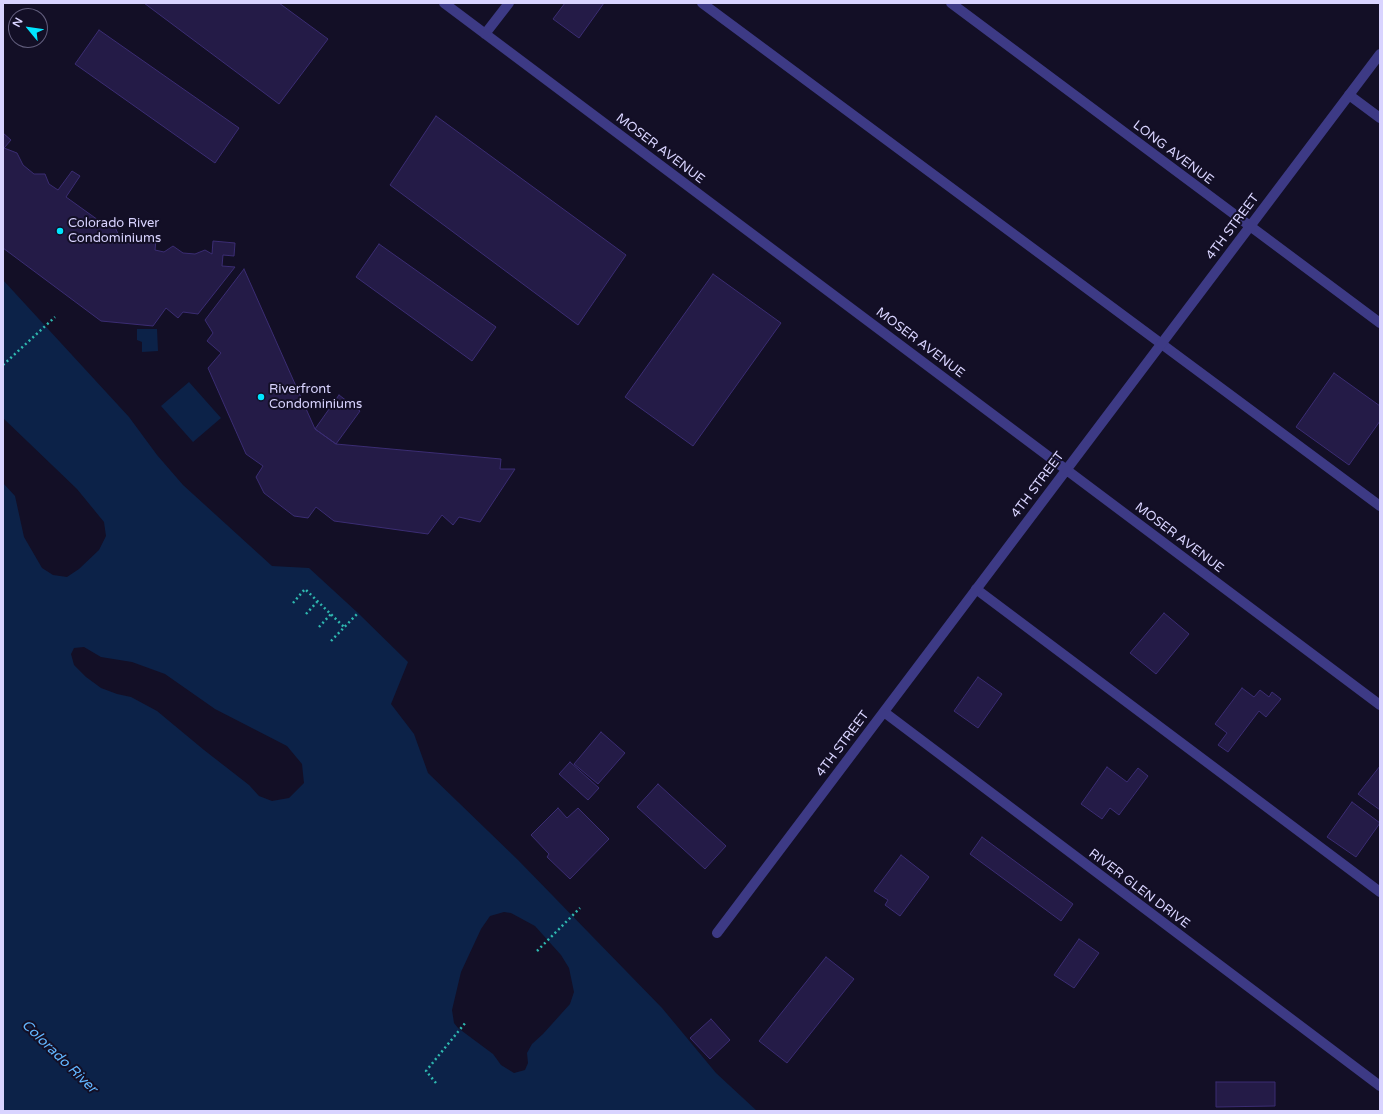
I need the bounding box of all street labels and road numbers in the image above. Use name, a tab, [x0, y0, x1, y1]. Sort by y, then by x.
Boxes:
street label: MOSER AVENUE	[613, 111, 707, 187]
street label: LONG AVENUE	[1130, 118, 1216, 188]
street label: 4TH STREET	[1203, 191, 1263, 263]
street label: MOSER AVENUE	[873, 305, 967, 381]
street label: 4TH STREET	[1008, 449, 1068, 521]
street label: MOSER AVENUE	[1132, 500, 1226, 576]
street label: 4TH STREET	[813, 708, 873, 780]
street label: RIVER GLEN DRIVE	[1085, 846, 1193, 932]

